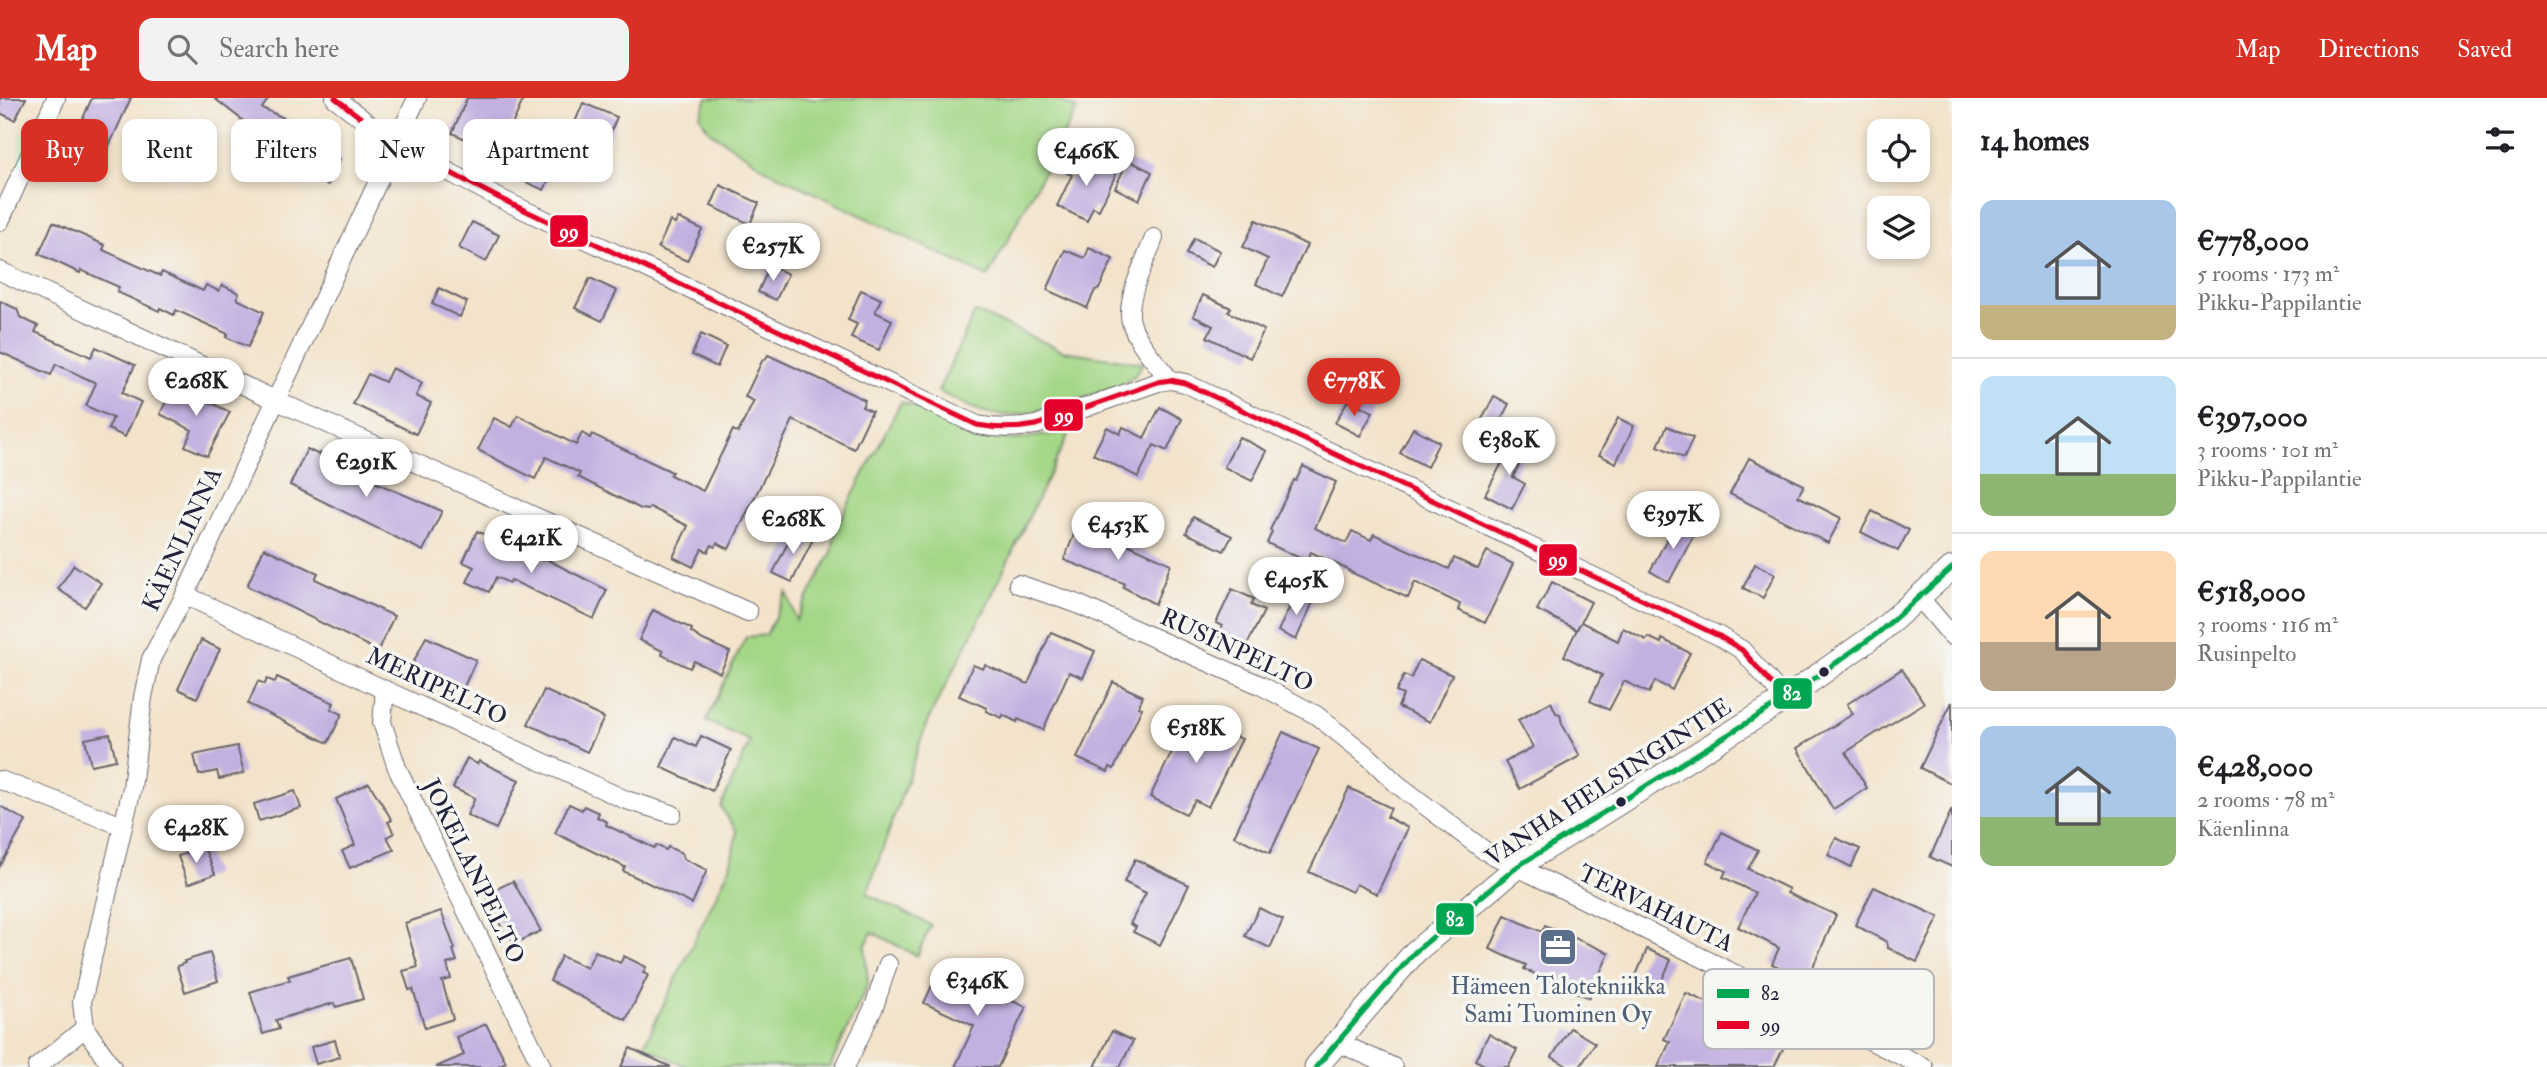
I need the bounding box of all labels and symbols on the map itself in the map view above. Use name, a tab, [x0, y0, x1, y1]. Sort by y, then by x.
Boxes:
pin: €466K	[1037, 129, 1135, 188]
line badge: 99	[549, 214, 589, 248]
text: 99	[557, 220, 579, 244]
pin: €257K	[724, 223, 822, 283]
pin: €268K	[147, 358, 245, 418]
pin: €778K	[1305, 358, 1403, 418]
line badge: 99	[1043, 398, 1084, 432]
text: 99	[1052, 404, 1074, 428]
pin: €380K	[1460, 418, 1558, 477]
pin: €291K	[317, 440, 415, 499]
street label: KÄENLINNA	[136, 462, 229, 616]
pin: €397K	[1624, 491, 1722, 551]
pin: €268K	[744, 496, 842, 556]
pin: €453K	[1069, 503, 1167, 562]
pin: €421K	[482, 516, 580, 575]
line badge: 99	[1538, 543, 1578, 577]
text: 99	[1546, 548, 1568, 572]
pin: €405K	[1247, 558, 1345, 617]
street label: RUSINPELTO	[1155, 601, 1318, 700]
street label: MERIPELTO	[361, 640, 512, 733]
unlabelled marker	[1817, 665, 1831, 679]
line badge: 82	[1772, 677, 1813, 710]
text: 82	[1783, 682, 1802, 706]
street label: VANHA HELSINGINTIE	[1479, 691, 1737, 874]
pin: €518K	[1147, 706, 1245, 765]
street label: JOKELANPELTO	[415, 773, 532, 969]
unlabelled marker	[1614, 795, 1628, 809]
pin: €428K	[147, 806, 245, 865]
street label: TERVAHAUTA	[1573, 858, 1738, 959]
line badge: 82	[1435, 902, 1475, 936]
text: 82	[1446, 908, 1465, 932]
office icon: Hämeen Talotekniikka Sami Tuominen Oy	[1537, 926, 1579, 968]
pin: €346K	[928, 958, 1026, 1018]
legend	[1703, 969, 1934, 1049]
place label: Hämeen Talotekniikka Sami Tuominen Oy	[1450, 971, 1667, 1030]
text: 82	[1761, 982, 1780, 1006]
text: 99	[1759, 1014, 1780, 1038]

